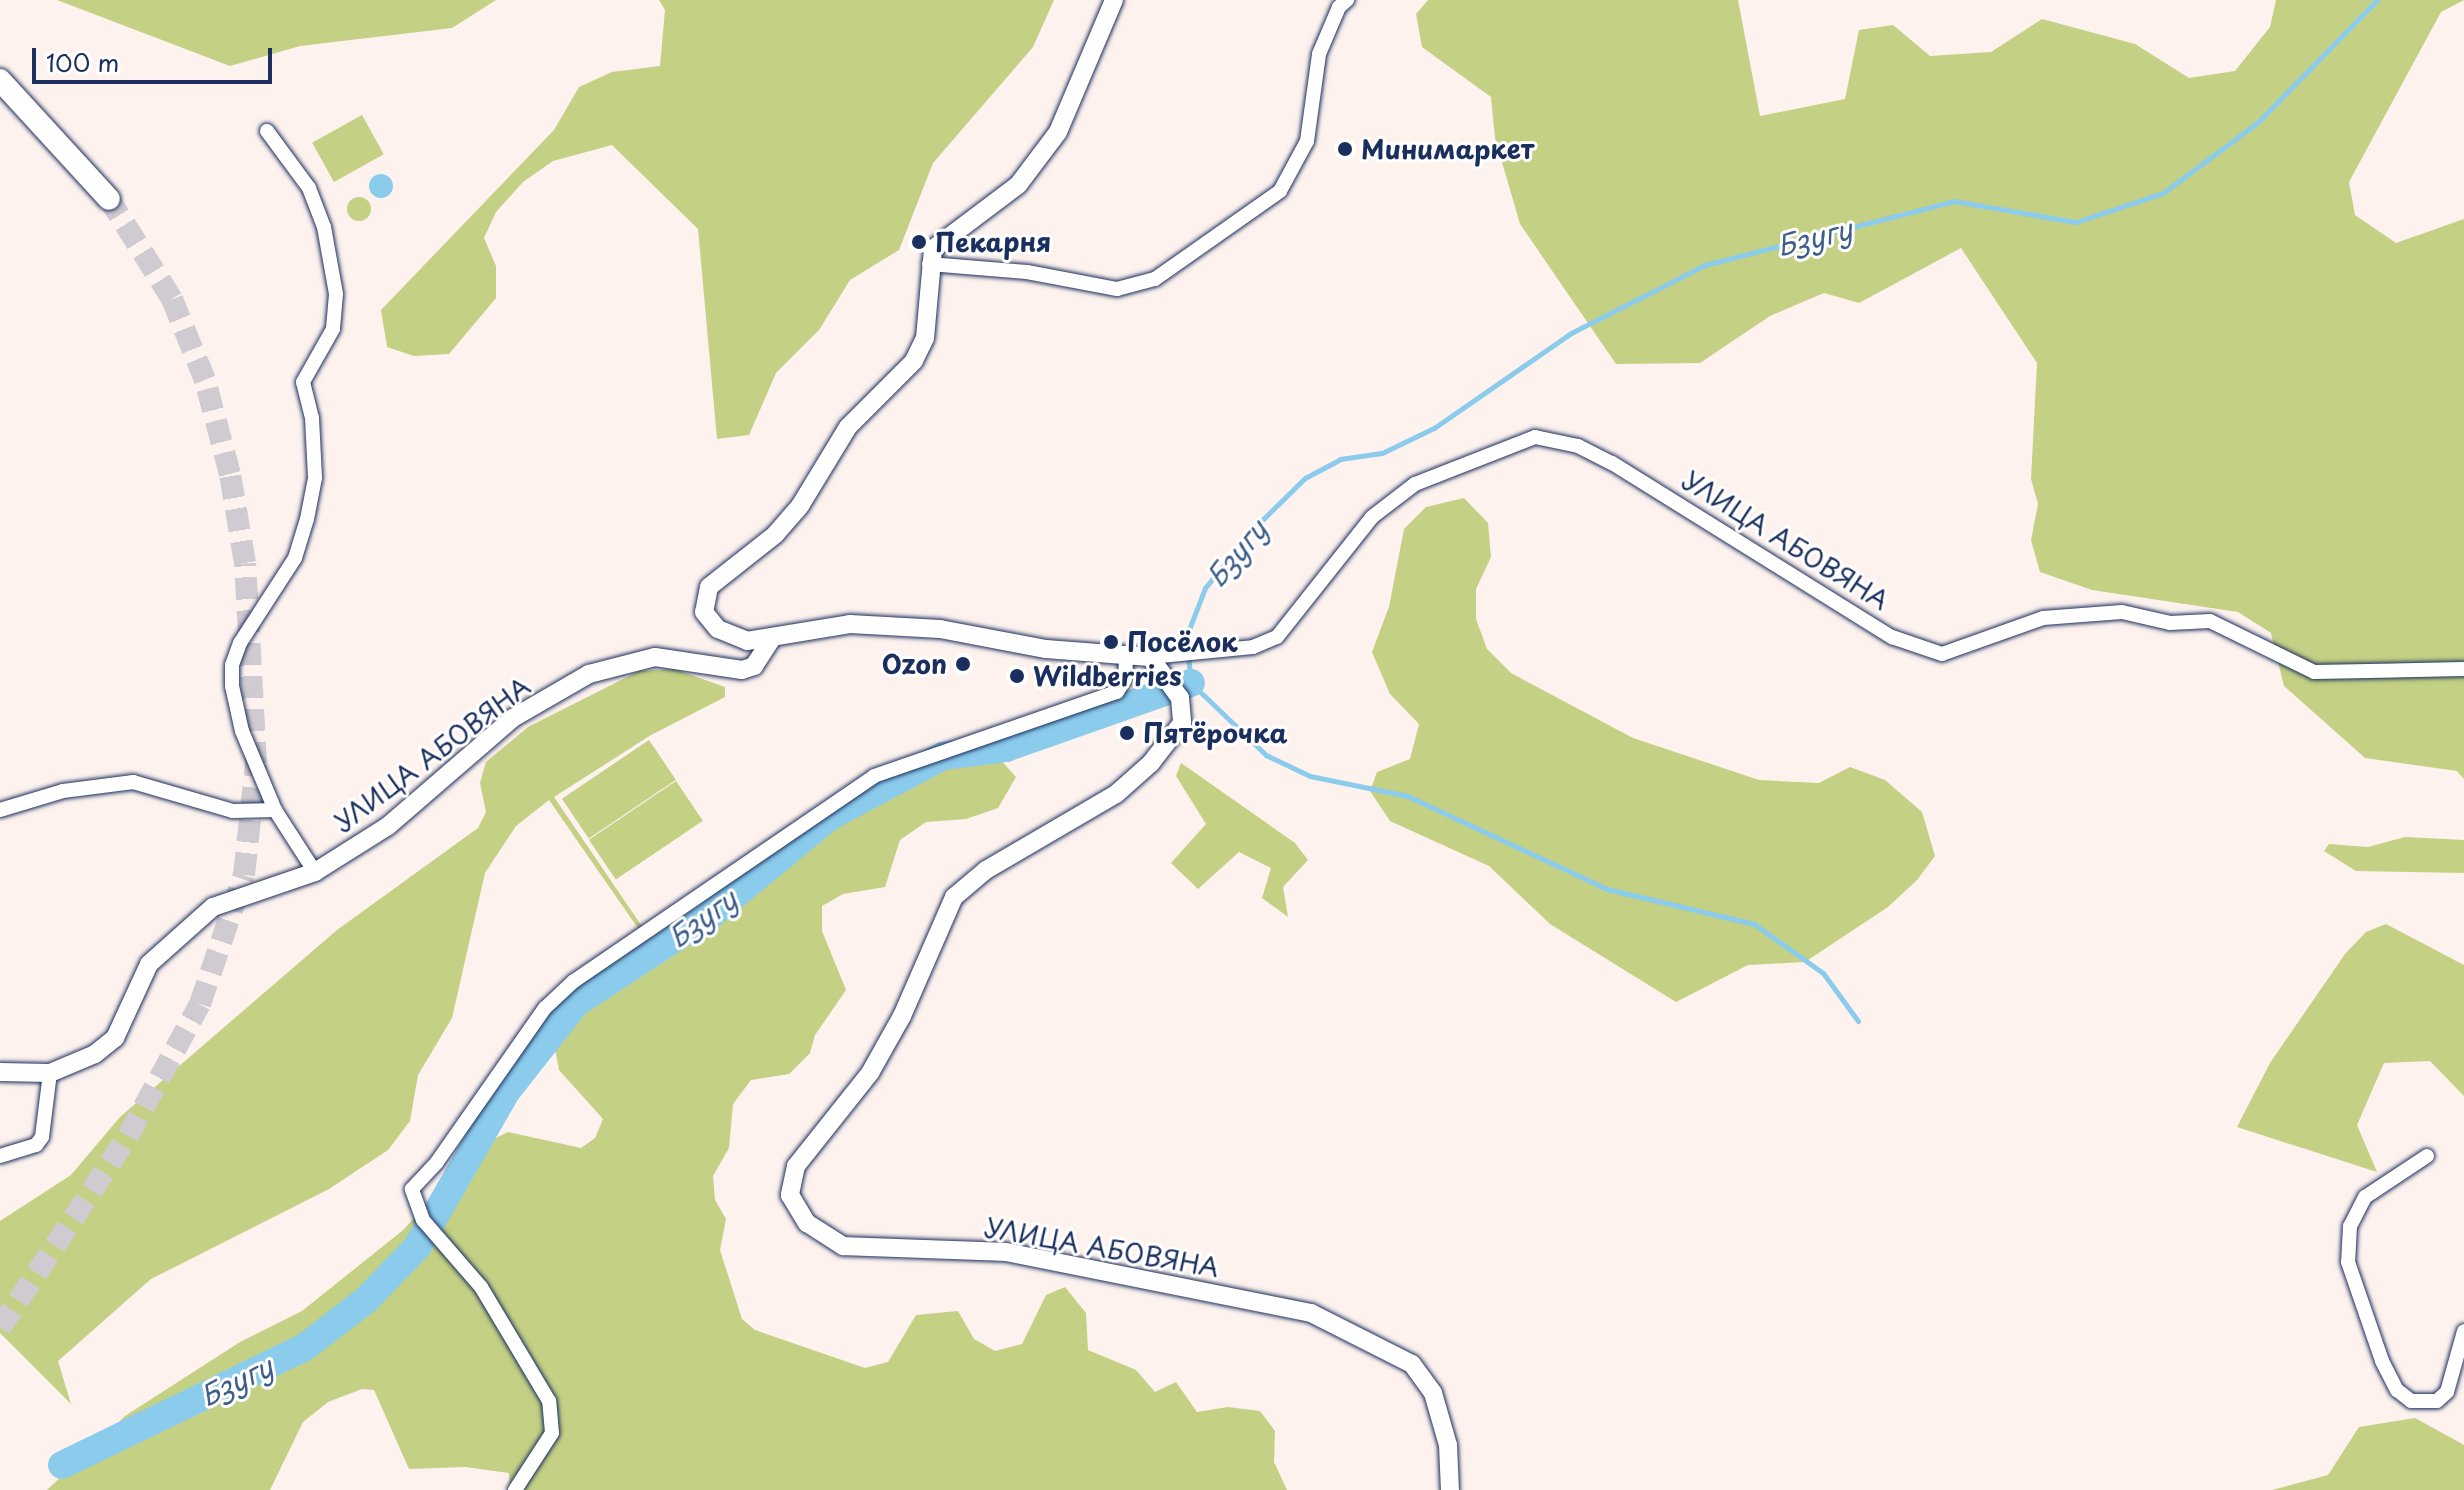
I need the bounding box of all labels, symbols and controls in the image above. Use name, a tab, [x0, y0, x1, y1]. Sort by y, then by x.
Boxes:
scale bar	[36, 32, 276, 82]
text: 100 m	[46, 44, 119, 80]
place label: Минимаркет	[1361, 133, 1534, 165]
marker: Минимаркет	[1336, 140, 1354, 158]
water label: Бзугу	[1773, 211, 1855, 263]
place label: Пекарня	[935, 226, 1051, 258]
marker: Пекарня	[910, 233, 928, 251]
street label: УЛИЦА АБОВЯНА	[1677, 464, 1895, 616]
water label: Бзугу	[1199, 513, 1273, 593]
place label: Посёлок	[1127, 626, 1238, 658]
marker: Посёлок	[1102, 633, 1120, 651]
place label: Ozon	[882, 648, 947, 680]
marker: Ozon	[954, 655, 972, 673]
place label: Wildberries	[1033, 660, 1182, 692]
marker: Wildberries	[1008, 667, 1026, 685]
street label: УЛИЦА АБОВЯНА	[327, 670, 537, 838]
place label: Пятёрочка	[1143, 717, 1288, 749]
marker: Пятёрочка	[1118, 724, 1136, 742]
water label: Бзугу	[661, 882, 743, 954]
street label: УЛИЦА АБОВЯНА	[982, 1211, 1222, 1283]
water label: Бзугу	[194, 1349, 278, 1413]

